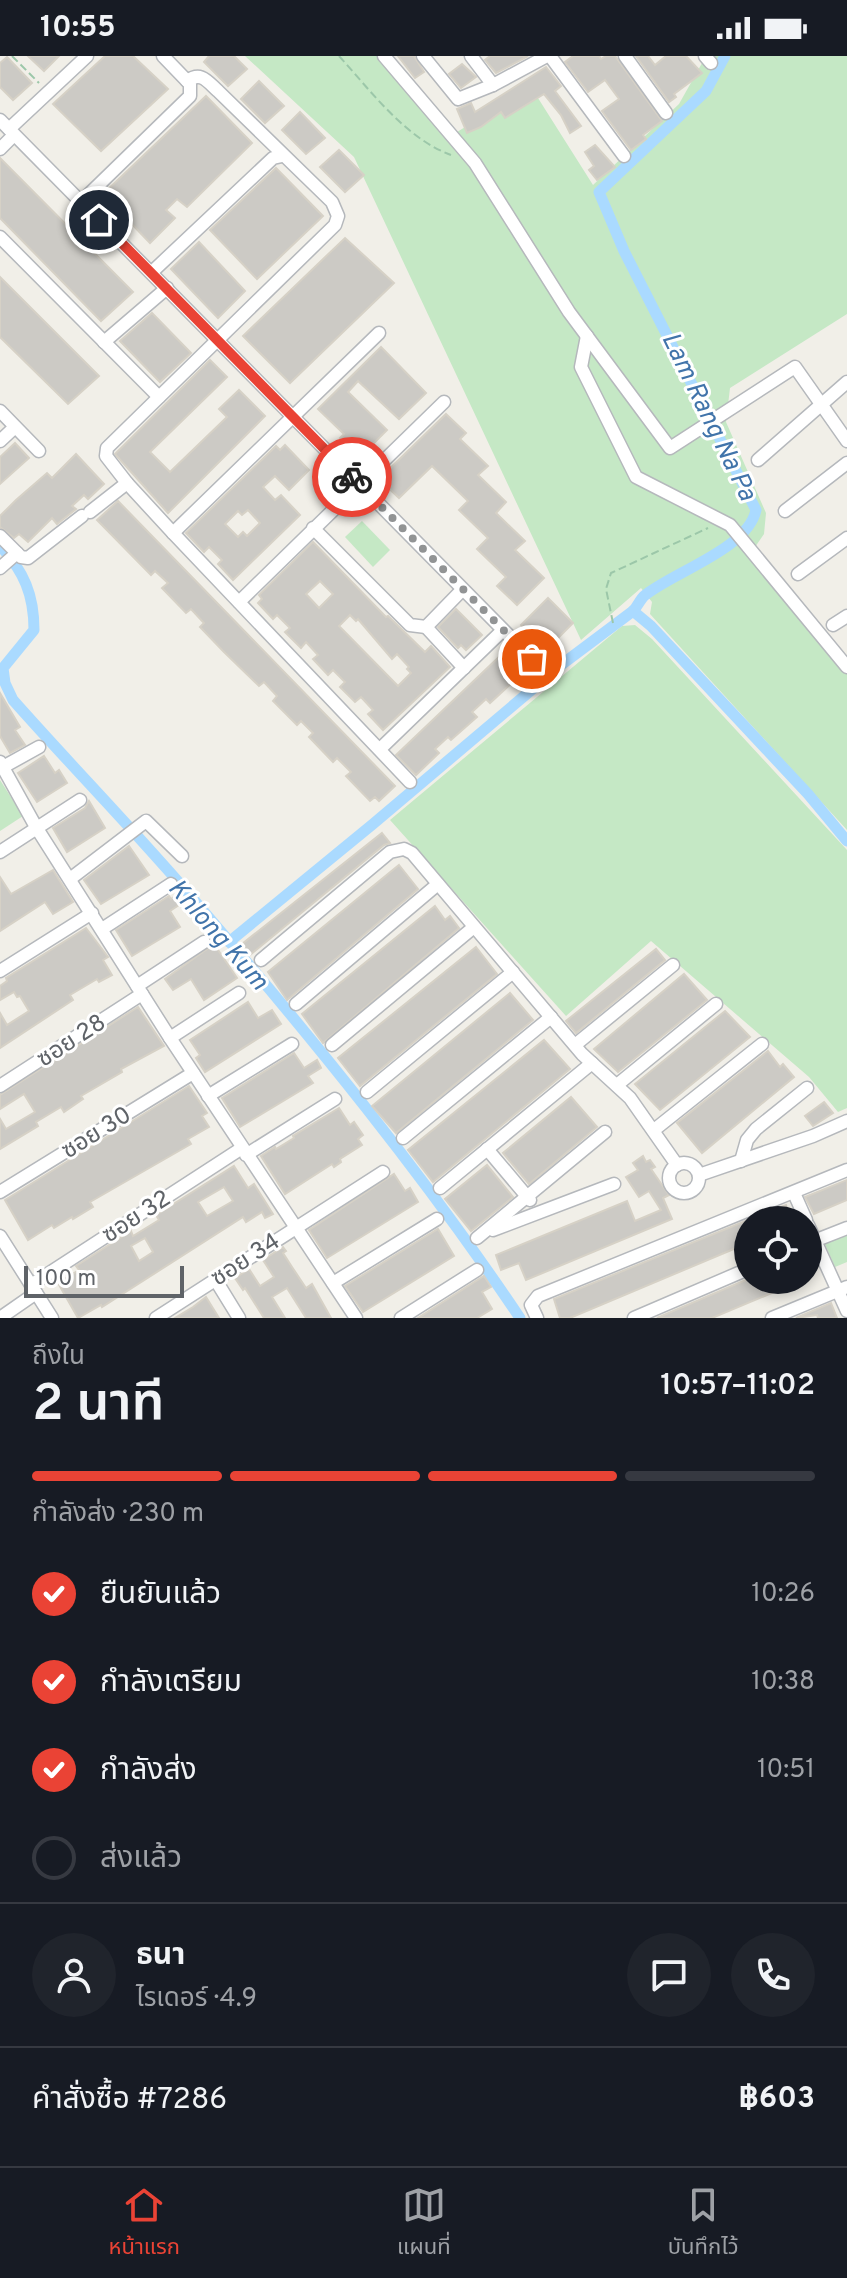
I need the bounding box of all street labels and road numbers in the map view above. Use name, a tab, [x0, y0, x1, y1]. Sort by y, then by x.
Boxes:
street label: ซอย 28	[32, 1008, 112, 1075]
street label: ซอย 30	[57, 1101, 138, 1167]
street label: ซอย 32	[97, 1184, 177, 1251]
street label: ซอย 34	[206, 1227, 286, 1294]

